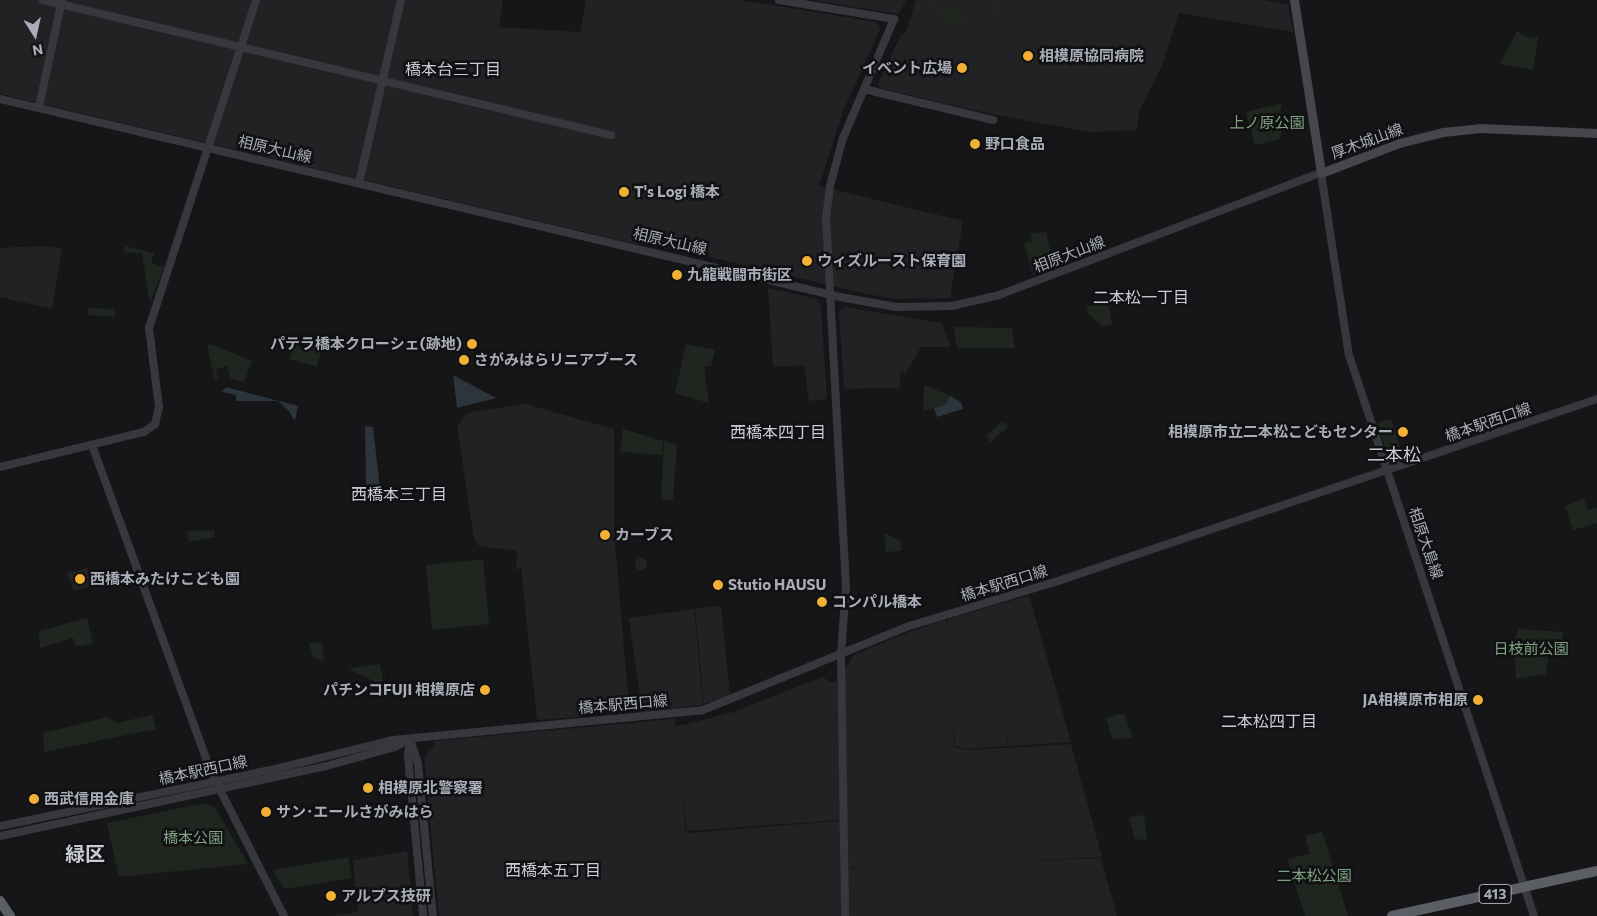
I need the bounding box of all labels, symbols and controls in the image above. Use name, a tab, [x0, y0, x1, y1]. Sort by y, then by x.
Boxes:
north arrow	[10, 10, 60, 60]
text: N	[31, 41, 44, 60]
place label: 相模原協同病院	[1039, 47, 1144, 65]
marker: 相模原協同病院	[1021, 49, 1035, 63]
district label: 橋本台三丁目	[405, 59, 501, 79]
place label: イベント広場	[862, 59, 952, 77]
marker: イベント広場	[956, 62, 968, 74]
park label: 上ノ原公園	[1230, 114, 1304, 132]
street label: 厚木城山線	[1329, 120, 1405, 162]
street label: 相原大山線	[236, 132, 314, 166]
place label: 野口食品	[985, 135, 1045, 153]
marker: 野口食品	[969, 138, 981, 150]
place label: T's Logi 橋本	[634, 183, 720, 201]
marker: T's Logi 橋本	[618, 186, 630, 198]
street label: 相原大山線	[631, 224, 709, 258]
street label: 相原大山線	[1031, 232, 1107, 276]
place label: ウィズルースト保育園	[817, 252, 967, 270]
marker: ウィズルースト保育園	[801, 255, 813, 267]
place label: 九龍戦闘市街区	[687, 266, 792, 284]
marker: 九龍戦闘市街区	[671, 269, 683, 281]
district label: 二本松一丁目	[1093, 287, 1189, 307]
place label: パテラ橋本クローシェ(跡地)	[270, 335, 462, 353]
marker: パテラ橋本クローシェ(跡地)	[466, 338, 478, 350]
place label: さがみはらリニアブース	[474, 351, 639, 369]
marker: さがみはらリニアブース	[458, 354, 470, 366]
street label: 橋本駅西口線	[1443, 399, 1533, 445]
district label: 西橋本四丁目	[730, 422, 826, 442]
place label: 相模原市立二本松こどもセンター	[1168, 423, 1393, 441]
marker: 相模原市立二本松こどもセンター	[1397, 426, 1409, 438]
district label: 二本松	[1367, 443, 1421, 465]
district label: 西橋本三丁目	[351, 484, 447, 504]
street label: 相原大島線	[1405, 505, 1447, 581]
place label: カーブス	[615, 526, 675, 544]
marker: カーブス	[599, 529, 611, 541]
street label: 橋本駅西口線	[958, 561, 1050, 605]
place label: 西橋本みたけこども園	[90, 570, 240, 588]
marker: 西橋本みたけこども園	[74, 573, 86, 585]
place label: Stutio HAUSU	[728, 576, 827, 594]
marker: Stutio HAUSU	[712, 579, 724, 591]
place label: コンパル橋本	[832, 593, 922, 611]
marker: コンパル橋本	[816, 596, 828, 608]
park label: 日枝前公園	[1494, 640, 1568, 658]
place label: パチンコFUJI 相模原店	[323, 681, 475, 699]
marker: パチンコFUJI 相模原店	[479, 684, 491, 696]
street label: 橋本駅西口線	[577, 691, 669, 717]
place label: JA相模原市相原	[1362, 691, 1468, 709]
marker: JA相模原市相原	[1472, 694, 1484, 706]
district label: 二本松四丁目	[1221, 711, 1317, 731]
street label: 橋本駅西口線	[157, 752, 249, 788]
place label: 相模原北警察署	[378, 779, 483, 797]
marker: 相模原北警察署	[362, 782, 374, 794]
place label: 西武信用金庫	[44, 790, 134, 808]
marker: 西武信用金庫	[28, 793, 40, 805]
place label: サン･エールさがみはら	[276, 803, 433, 821]
marker: サン･エールさがみはら	[260, 806, 272, 818]
park label: 橋本公園	[163, 829, 223, 847]
district label: 緑区	[65, 841, 105, 865]
district label: 西橋本五丁目	[505, 860, 601, 880]
park label: 二本松公園	[1277, 867, 1351, 885]
road number: 413	[1478, 882, 1512, 906]
place label: アルプス技研	[341, 887, 431, 905]
marker: アルプス技研	[325, 890, 337, 902]

